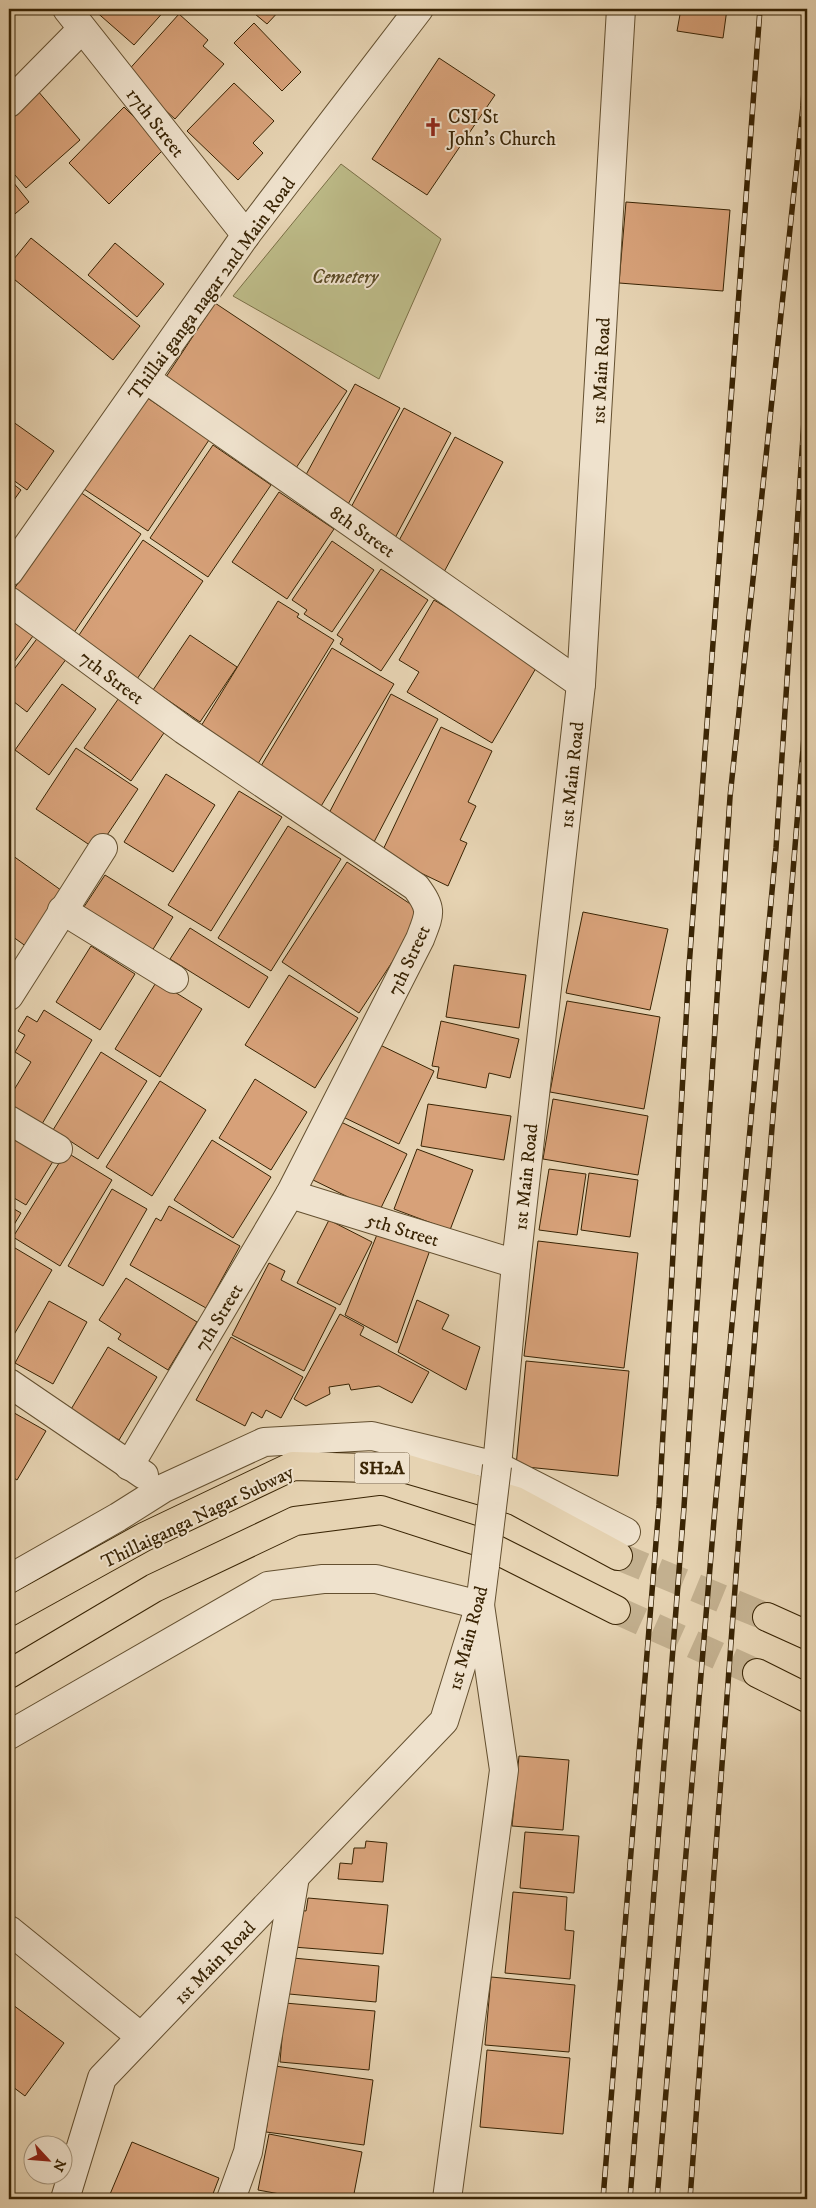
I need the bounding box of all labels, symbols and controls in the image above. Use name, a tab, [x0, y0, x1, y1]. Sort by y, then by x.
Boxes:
street label: 17th Street	[120, 84, 189, 162]
place label: CSI St John's Church	[446, 106, 556, 151]
church icon: CSI St John's Church	[422, 116, 444, 138]
street label: Thillai ganga nagar 2nd Main Road	[124, 173, 301, 405]
park label: Cemetery	[312, 266, 380, 289]
street label: 1st Main Road	[587, 316, 616, 425]
street label: 8th Street	[325, 501, 399, 563]
street label: 7th Street	[74, 646, 148, 710]
street label: 1st Main Road	[555, 720, 590, 830]
street label: 7th Street	[383, 922, 436, 1000]
street label: 1st Main Road	[509, 1122, 544, 1232]
street label: 5th Street	[364, 1209, 442, 1252]
street label: 7th Street	[190, 1280, 248, 1356]
road number: SH2A	[354, 1452, 410, 1484]
street label: Thillaiganga Nagar Subway	[98, 1460, 298, 1574]
street label: 1st Main Road	[443, 1583, 494, 1693]
street label: 1st Main Road	[170, 1916, 261, 2010]
north arrow	[22, 2136, 72, 2186]
text: N	[48, 2156, 69, 2175]

